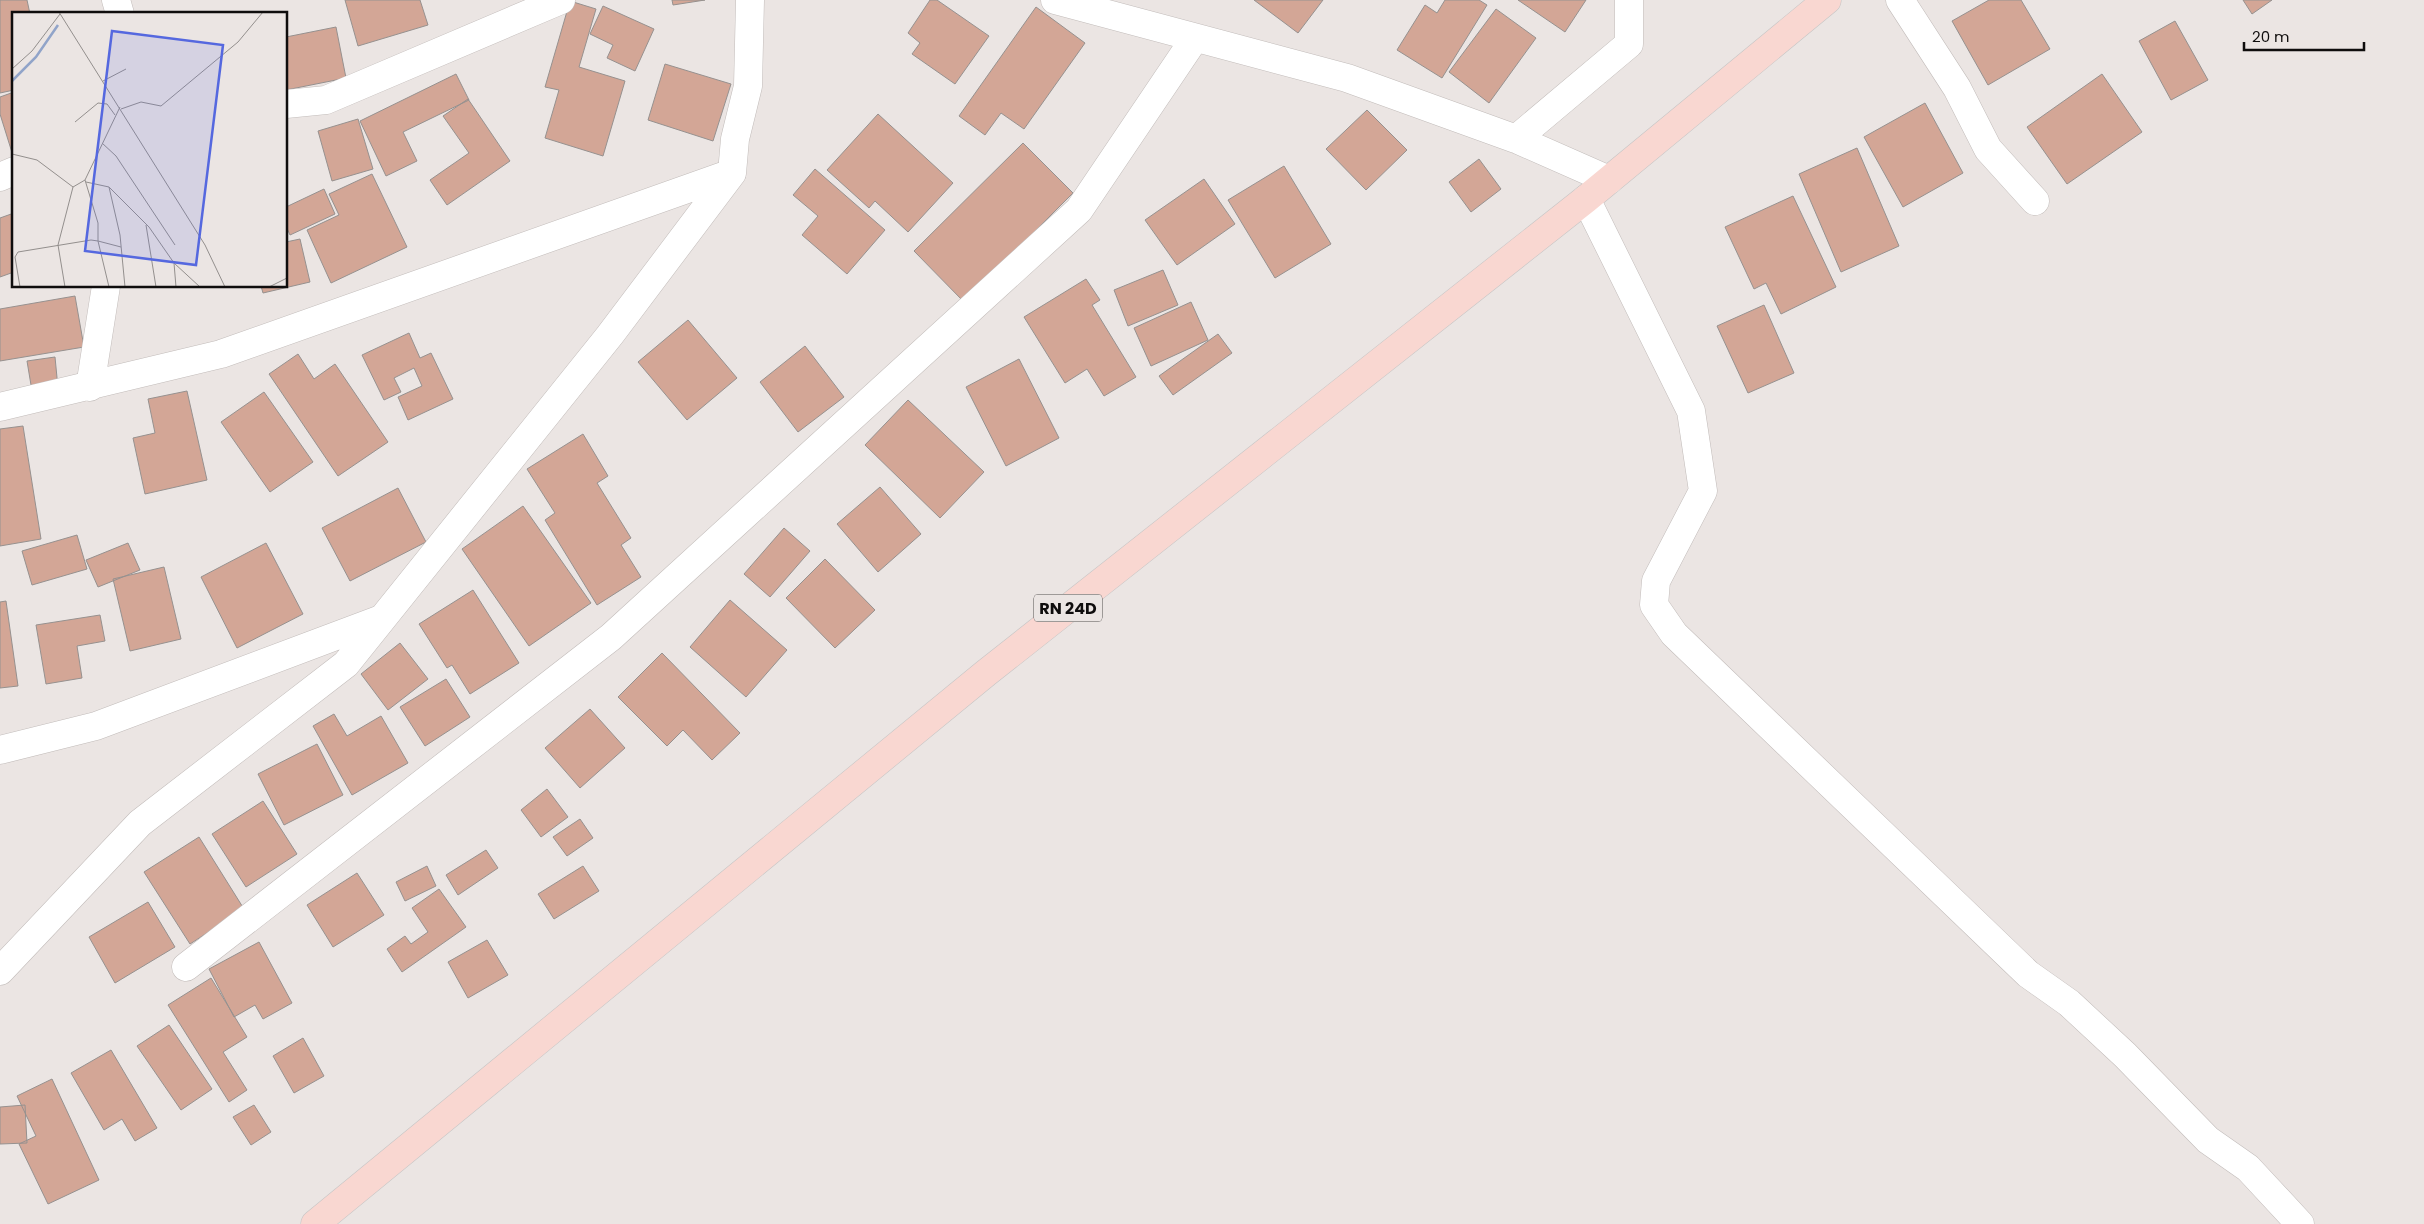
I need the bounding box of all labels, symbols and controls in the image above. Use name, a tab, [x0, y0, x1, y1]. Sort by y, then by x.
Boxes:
inset map	[12, 12, 288, 288]
scale bar	[2244, 20, 2364, 52]
text: 20 m	[2252, 26, 2290, 47]
road number: RN 24D	[1034, 594, 1102, 622]

